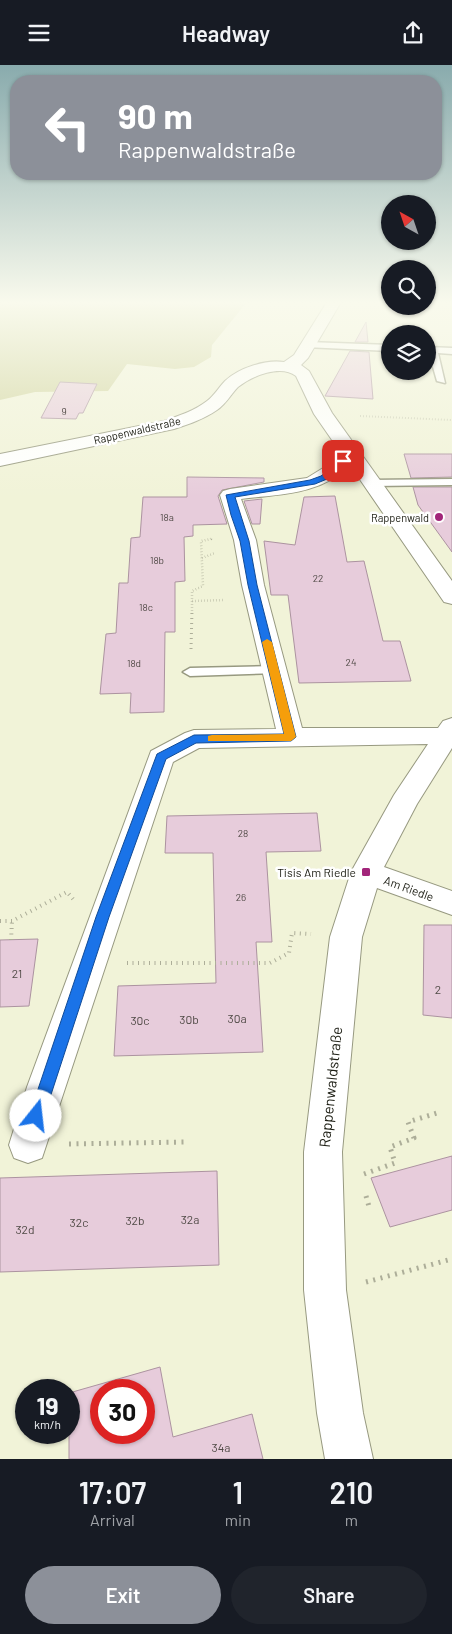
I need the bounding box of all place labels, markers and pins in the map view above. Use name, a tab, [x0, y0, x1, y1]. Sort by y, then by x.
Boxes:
pin	[322, 440, 364, 482]
place label: Rappenwald	[371, 511, 429, 524]
marker: Rappenwald	[433, 511, 445, 523]
place label: Tisis Am Riedle	[277, 865, 356, 879]
marker: Tisis Am Riedle	[360, 866, 372, 878]

